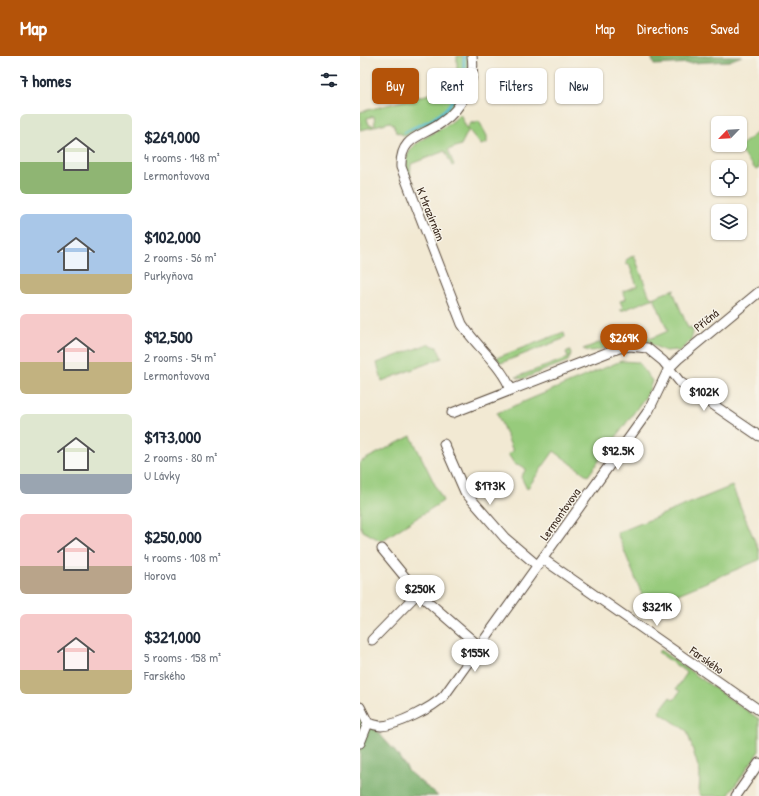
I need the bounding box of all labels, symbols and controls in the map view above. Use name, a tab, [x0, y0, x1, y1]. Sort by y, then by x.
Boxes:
text: Map	[20, 15, 47, 41]
text: Map	[595, 19, 615, 38]
text: Directions	[637, 19, 688, 38]
text: Saved	[710, 19, 739, 38]
chip: Buy	[372, 68, 419, 104]
chip: Rent	[427, 68, 478, 104]
chip: Filters	[486, 68, 547, 104]
chip: New	[555, 68, 603, 104]
text: 7 homes	[20, 69, 71, 92]
icon: filters	[318, 69, 340, 91]
north arrow	[711, 116, 747, 152]
map controls	[711, 116, 747, 240]
text: $269,000	[144, 125, 200, 148]
icon: home	[52, 130, 100, 178]
text: 4 rooms · 148 m²	[144, 148, 220, 166]
button: locate	[711, 160, 747, 196]
text: Lermontovova	[144, 166, 209, 184]
street label: K Mrazírnám	[413, 185, 449, 243]
button: layers	[711, 204, 747, 240]
text: $102,000	[144, 225, 201, 248]
icon: home	[52, 230, 100, 278]
text: 2 rooms · 56 m²	[144, 248, 217, 266]
text: Purkyňova	[144, 266, 193, 284]
street label: Příčná	[690, 304, 722, 335]
pin: $269K	[596, 324, 652, 358]
text: $92,500	[144, 325, 193, 348]
text: $269K	[609, 328, 639, 346]
icon: home	[52, 330, 100, 378]
text: 2 rooms · 54 m²	[144, 348, 216, 366]
text: Lermontovova	[144, 366, 209, 384]
pin: $102K	[676, 378, 732, 412]
text: $102K	[689, 382, 719, 400]
text: $173,000	[144, 425, 201, 448]
icon: home	[52, 430, 100, 478]
pin: $92.5K	[585, 437, 651, 471]
text: $92.5K	[602, 441, 634, 459]
text: 2 rooms · 80 m²	[144, 448, 217, 466]
text: U Lávky	[144, 466, 180, 484]
pin: $173K	[462, 472, 518, 506]
text: $173K	[475, 476, 505, 494]
street label: Lermontovova	[536, 484, 584, 544]
text: $250,000	[144, 525, 202, 548]
icon: home	[52, 530, 100, 578]
text: 4 rooms · 108 m²	[144, 548, 221, 566]
text: Horova	[144, 566, 176, 584]
pin: $250K	[392, 575, 448, 609]
text: $250K	[405, 579, 435, 597]
pin: $321K	[629, 593, 685, 627]
text: $321K	[642, 597, 672, 615]
text: $321,000	[144, 625, 201, 648]
icon: home	[52, 630, 100, 678]
pin: $155K	[447, 639, 503, 673]
street label: Farského	[686, 642, 728, 678]
text: $155K	[460, 643, 490, 661]
text: 5 rooms · 158 m²	[144, 648, 221, 666]
text: Farského	[144, 666, 185, 684]

